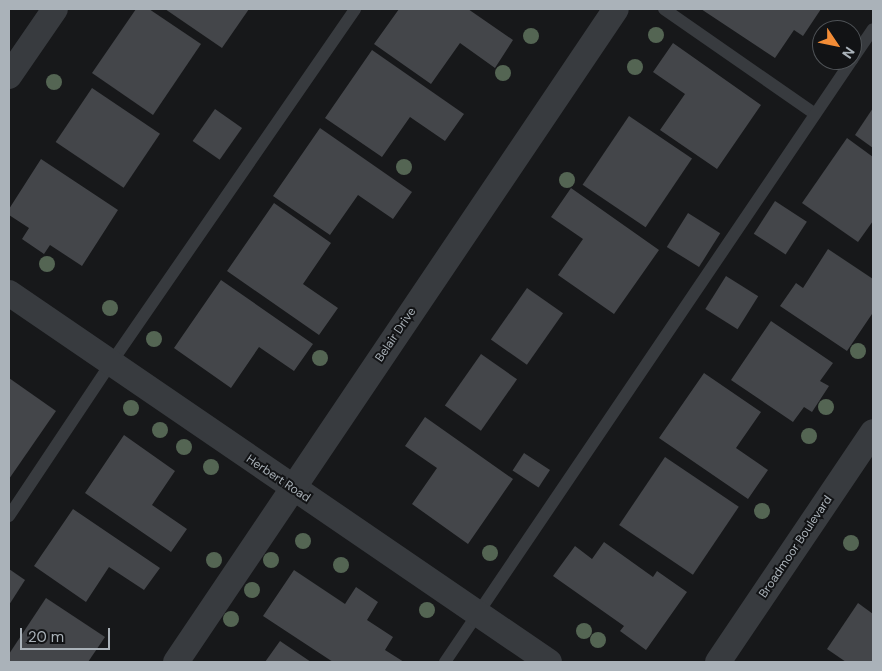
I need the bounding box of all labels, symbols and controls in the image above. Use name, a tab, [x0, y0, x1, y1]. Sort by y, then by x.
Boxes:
north arrow	[812, 20, 862, 70]
text: N	[838, 44, 859, 62]
street label: Belair Drive	[373, 305, 419, 365]
street label: Herbert Road	[243, 452, 313, 506]
street label: Broadmoor Boulevard	[756, 493, 836, 601]
scale bar	[22, 618, 112, 650]
text: 20 m	[28, 627, 64, 647]

